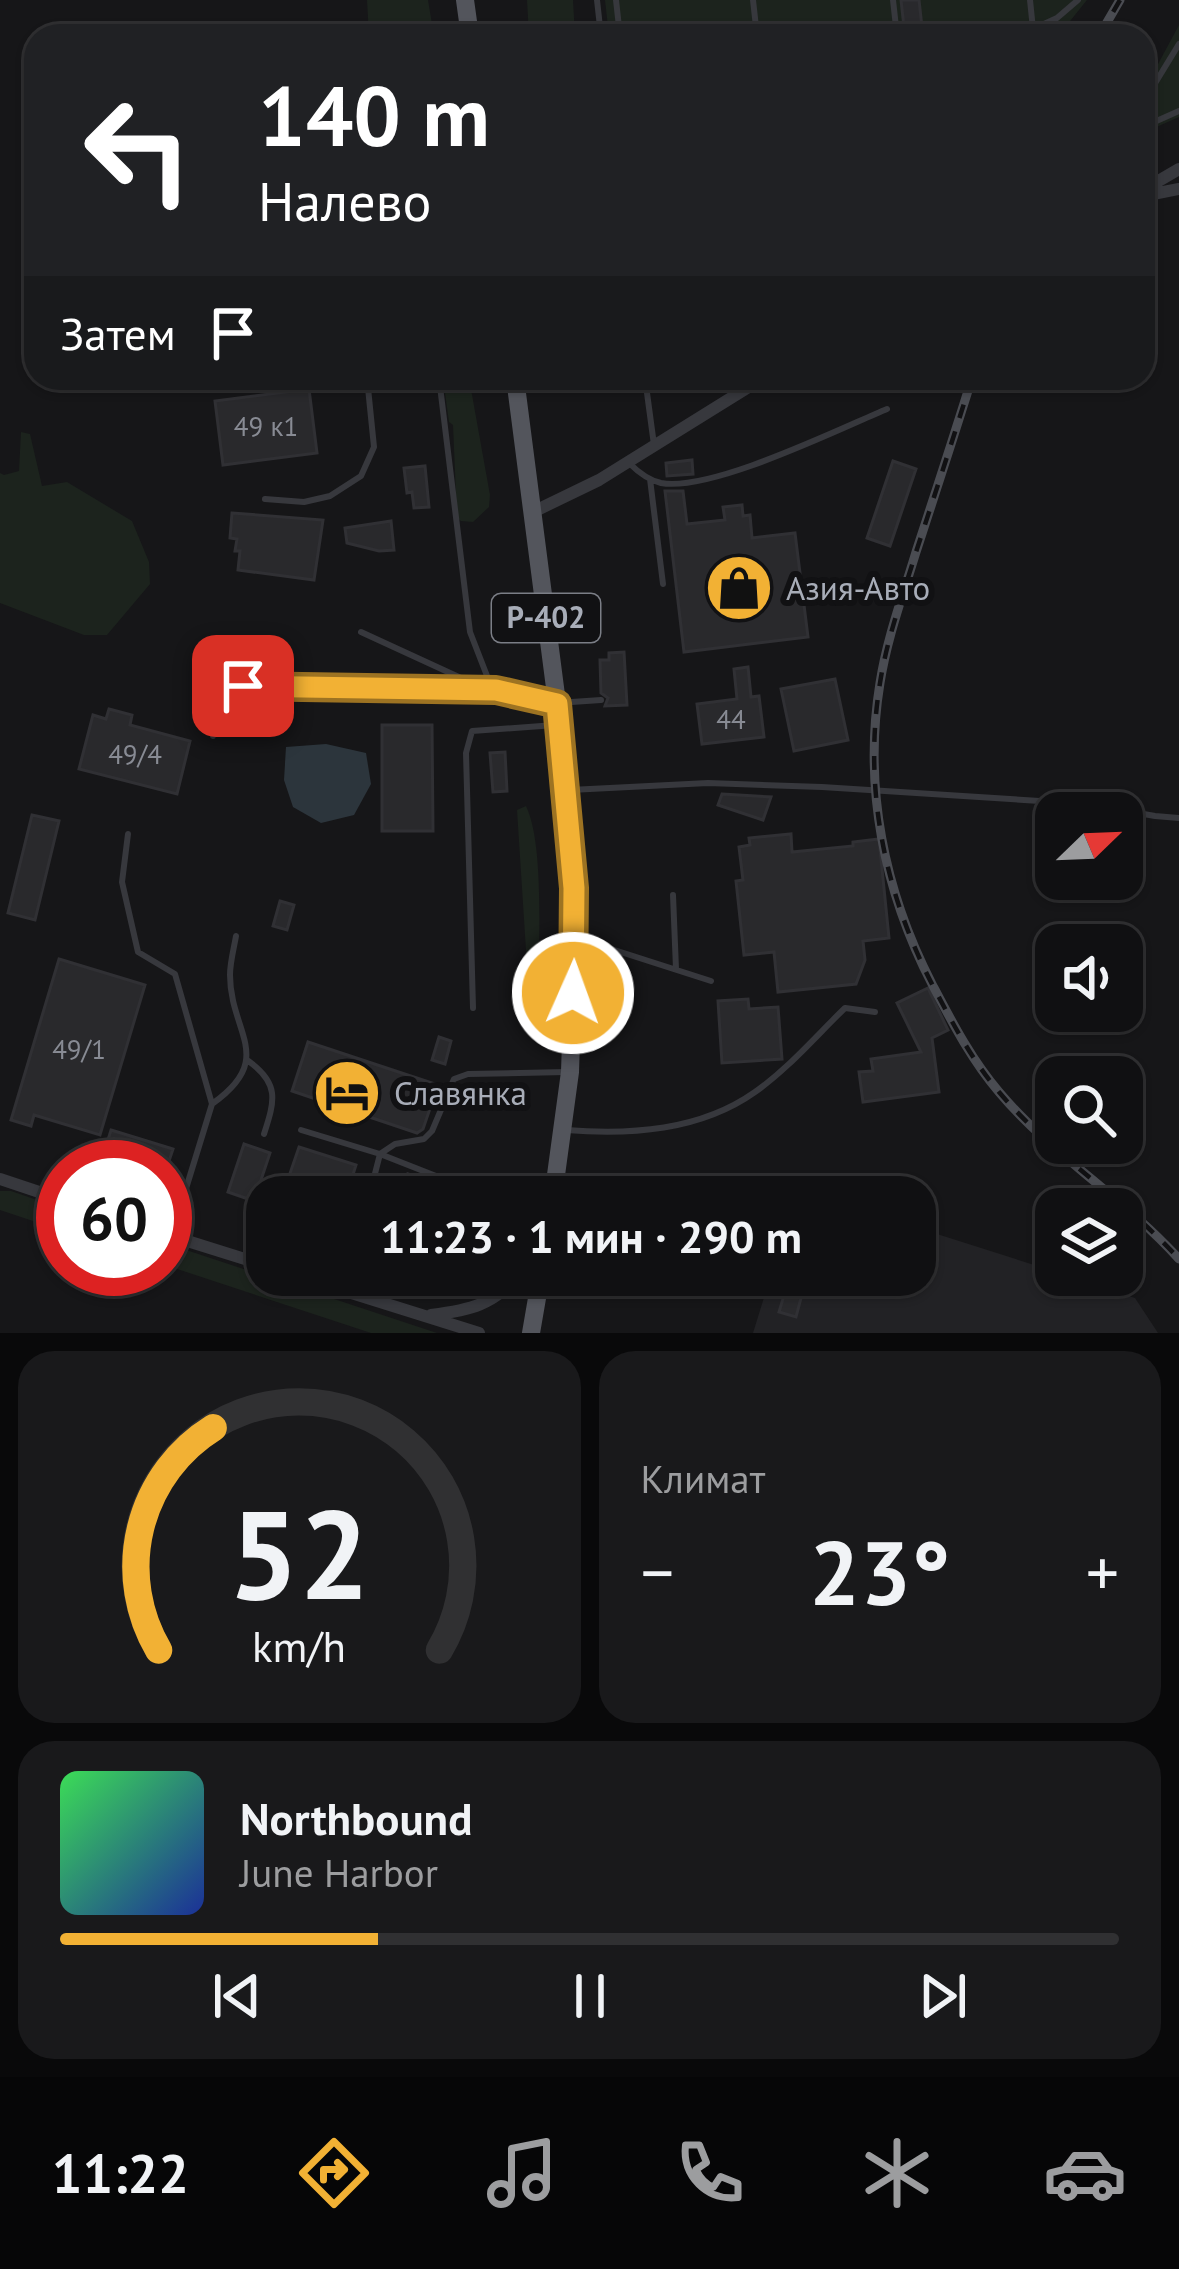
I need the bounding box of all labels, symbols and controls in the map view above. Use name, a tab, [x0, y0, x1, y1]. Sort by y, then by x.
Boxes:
text: 140 m	[258, 60, 490, 169]
icon: left	[60, 72, 216, 228]
text: Налево	[258, 166, 432, 236]
icon: arrive	[200, 300, 266, 366]
text: Затем	[60, 304, 176, 362]
house number: 49 к1	[234, 409, 298, 443]
shop icon: Азия-Авто	[704, 553, 774, 623]
place label: Азия-Авто	[786, 566, 930, 609]
road number: Р-402	[492, 594, 600, 642]
pin	[192, 635, 294, 737]
icon: arrive	[210, 653, 276, 719]
house number: 44	[716, 702, 746, 736]
house number: 49/4	[108, 737, 162, 771]
north arrow	[1035, 792, 1143, 900]
map controls	[1035, 792, 1143, 1296]
button: sound	[1035, 924, 1143, 1032]
position arrow	[510, 930, 636, 1056]
house number: 49/1	[52, 1032, 106, 1066]
button: search	[1035, 1056, 1143, 1164]
hotel icon: Славянка	[312, 1058, 382, 1128]
place label: Славянка	[394, 1071, 527, 1114]
speed limit sign: 60	[36, 1140, 192, 1296]
button: layers	[1035, 1188, 1143, 1296]
text: 11:23 · 1 мин · 290 m	[380, 1207, 802, 1265]
text: Климат	[641, 1453, 765, 1504]
text: 52	[228, 1472, 370, 1633]
text: 23°	[809, 1513, 950, 1630]
text: −	[641, 1529, 674, 1614]
text: +	[1086, 1529, 1119, 1614]
text: km/h	[252, 1618, 346, 1674]
text: Northbound	[240, 1789, 472, 1847]
text: June Harbor	[240, 1847, 438, 1898]
icon: previous	[204, 1963, 270, 2029]
icon: pause	[557, 1963, 623, 2029]
icon: next	[910, 1963, 976, 2029]
icon: directions	[292, 2131, 376, 2215]
icon: music	[480, 2131, 564, 2215]
icon: phone	[668, 2131, 752, 2215]
icon: climate	[855, 2131, 939, 2215]
icon: car	[1043, 2131, 1127, 2215]
text: 11:22	[52, 2138, 189, 2208]

